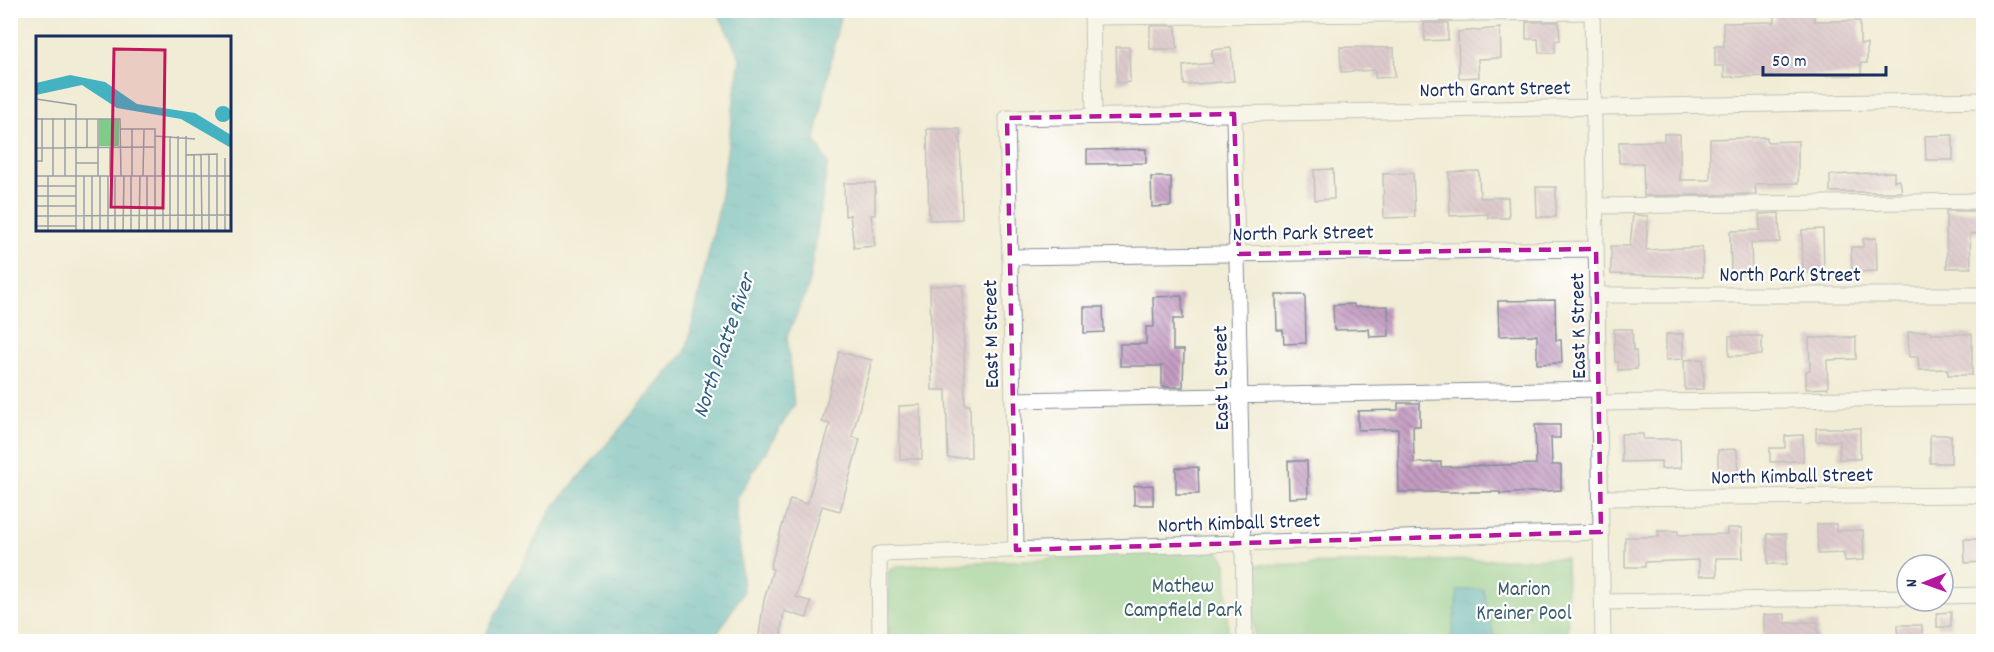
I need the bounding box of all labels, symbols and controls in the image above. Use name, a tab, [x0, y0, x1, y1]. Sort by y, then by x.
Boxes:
inset map	[36, 36, 231, 231]
scale bar	[1763, 39, 1886, 77]
text: 50 m	[1772, 50, 1807, 75]
street label: North Grant Street	[1419, 75, 1571, 107]
street label: North Park Street	[1232, 219, 1374, 251]
street label: North Park Street	[1719, 262, 1861, 292]
water label: North Platte River	[686, 267, 765, 422]
street label: East K Street	[1564, 272, 1596, 379]
street label: East M Street	[977, 279, 1009, 389]
street label: East L Street	[1207, 325, 1239, 431]
street label: North Kimball Street	[1711, 462, 1874, 494]
street label: North Kimball Street	[1157, 507, 1321, 543]
north arrow	[1895, 553, 1955, 613]
park label: Mathew Campfield Park	[1124, 573, 1242, 627]
park label: Marion Kreiner Pool	[1476, 576, 1572, 630]
text: N	[1901, 579, 1924, 587]

